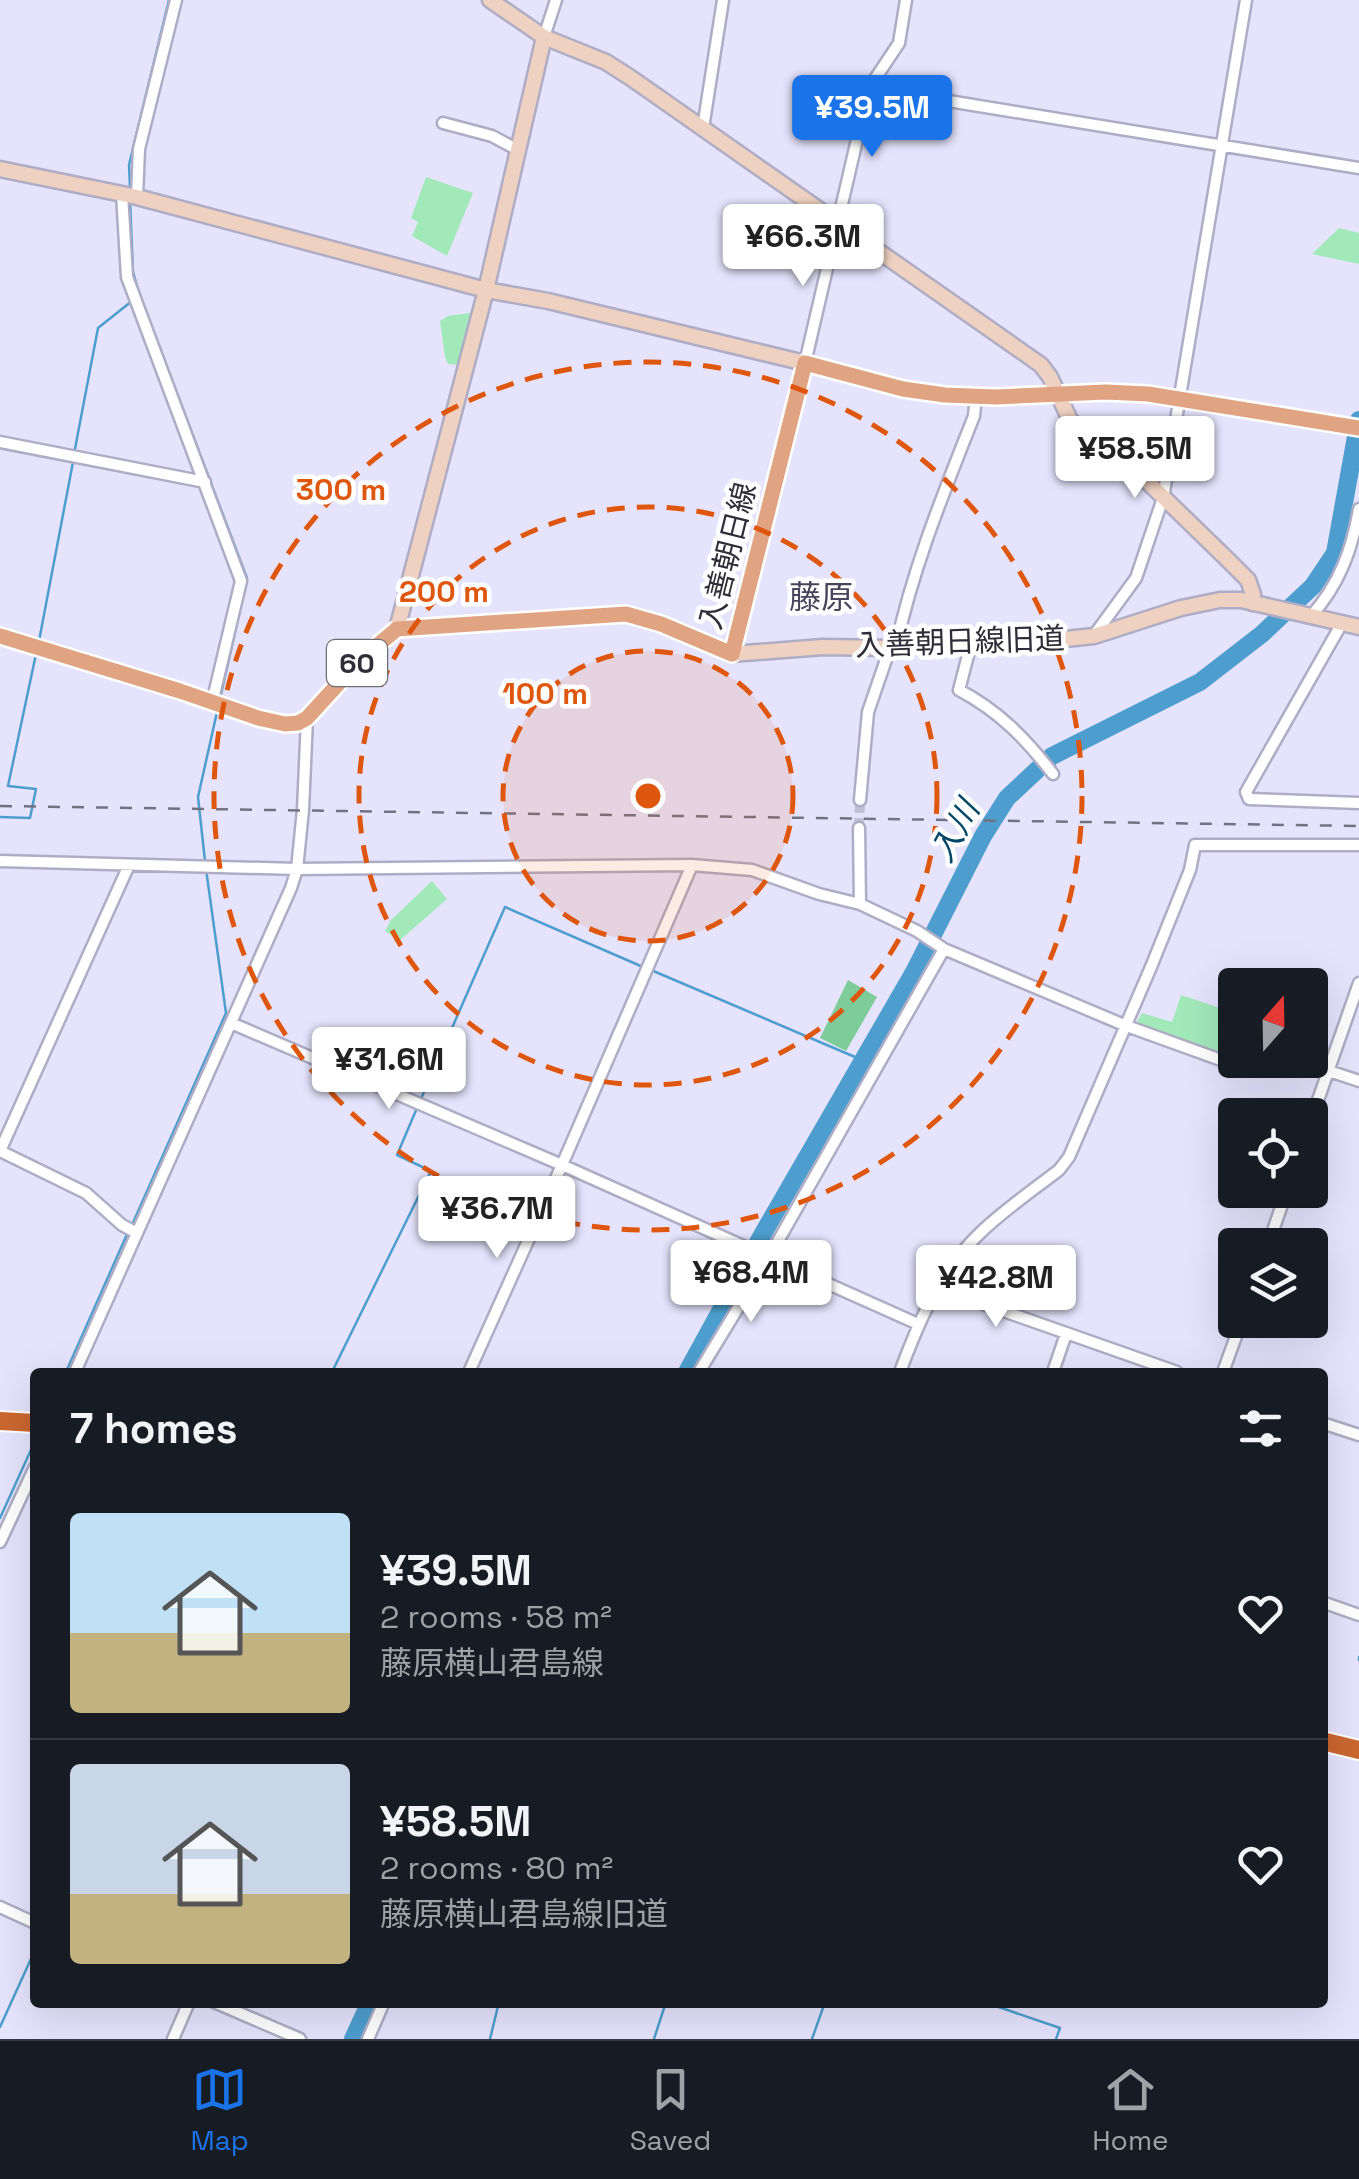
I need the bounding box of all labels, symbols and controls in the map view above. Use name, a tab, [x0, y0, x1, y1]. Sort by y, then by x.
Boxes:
pin: ¥39.5M	[791, 75, 953, 160]
text: ¥39.5M	[814, 87, 930, 127]
pin: ¥66.3M	[722, 204, 884, 289]
text: ¥66.3M	[745, 216, 861, 256]
pin: ¥58.5M	[1054, 416, 1216, 501]
text: ¥58.5M	[1077, 428, 1193, 468]
text: 300 m	[296, 470, 386, 509]
street label: 入善朝日線	[690, 478, 765, 633]
text: 200 m	[399, 572, 489, 611]
district label: 藤原	[789, 577, 853, 617]
street label: 入善朝日線旧道	[854, 618, 1066, 665]
road number: 60	[327, 640, 387, 686]
text: 100 m	[502, 674, 588, 713]
centre of rings	[630, 778, 666, 814]
water label: 入川	[922, 791, 989, 869]
north arrow	[1218, 968, 1328, 1078]
map controls	[1218, 968, 1328, 1338]
pin: ¥31.6M	[308, 1027, 470, 1112]
text: ¥31.6M	[334, 1039, 444, 1079]
button: locate	[1218, 1098, 1328, 1208]
pin: ¥36.7M	[416, 1176, 578, 1261]
text: ¥36.7M	[440, 1188, 554, 1228]
button: layers	[1218, 1228, 1328, 1338]
pin: ¥68.4M	[670, 1240, 832, 1325]
pin: ¥42.8M	[915, 1245, 1077, 1330]
text: ¥68.4M	[693, 1252, 809, 1292]
text: ¥42.8M	[938, 1257, 1054, 1297]
icon: filters	[1233, 1401, 1288, 1456]
text: 7 homes	[70, 1402, 238, 1455]
text: ¥39.5M	[380, 1544, 532, 1597]
icon: home	[150, 1553, 270, 1673]
icon: heart	[1233, 1586, 1288, 1641]
text: 2 rooms · 58 m²	[380, 1597, 612, 1637]
text: 藤原横山君島線	[380, 1643, 604, 1683]
text: ¥58.5M	[380, 1795, 531, 1848]
icon: home	[150, 1804, 270, 1924]
icon: heart	[1233, 1837, 1288, 1892]
text: 2 rooms · 80 m²	[380, 1848, 613, 1888]
text: 藤原横山君島線旧道	[380, 1894, 668, 1934]
tab: Map	[190, 2062, 249, 2158]
tab: Saved	[630, 2062, 711, 2158]
tab: Home	[1092, 2062, 1169, 2158]

